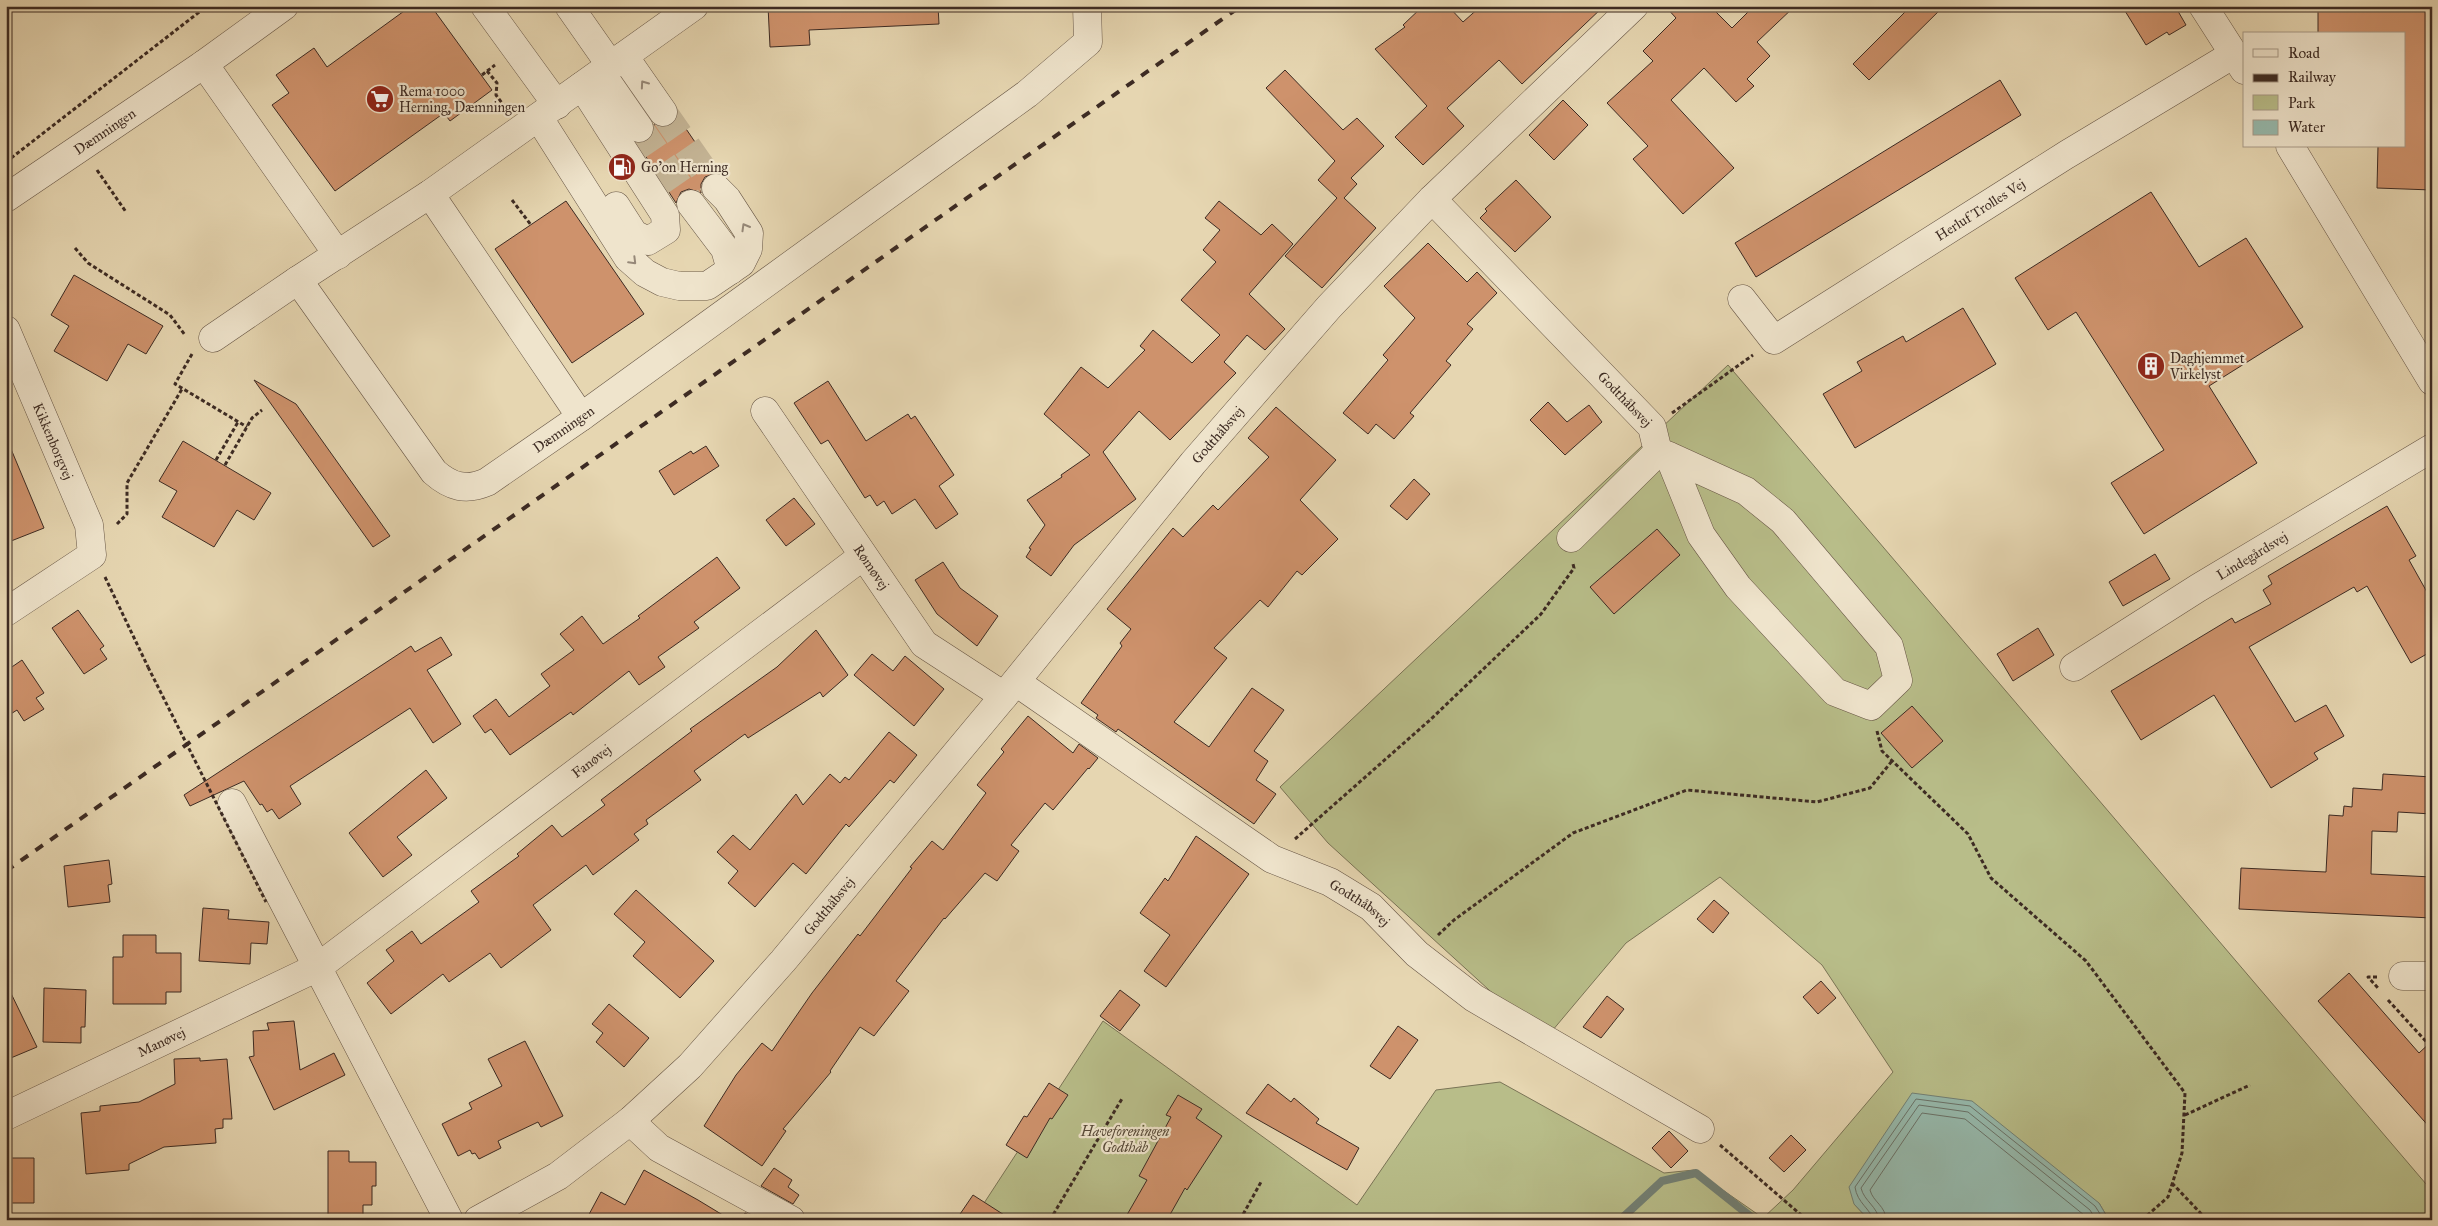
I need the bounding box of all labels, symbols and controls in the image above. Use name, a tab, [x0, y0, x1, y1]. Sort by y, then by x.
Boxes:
legend	[2243, 32, 2406, 148]
text: Road	[2288, 44, 2320, 62]
text: Railway	[2288, 68, 2337, 86]
one-way arrow	[641, 80, 650, 90]
place label: Rema 1000 Herning, Dæmningen	[399, 83, 525, 116]
supermarket icon: Rema 1000 Herning, Dæmningen	[365, 84, 395, 114]
text: Park	[2288, 94, 2315, 112]
street label: Dæmningen	[71, 105, 139, 159]
text: Water	[2288, 118, 2325, 136]
fuel station icon: Go'on Herning	[607, 152, 637, 182]
place label: Go'on Herning	[641, 159, 728, 176]
street label: Herluf Trolles Vej	[1932, 175, 2028, 245]
one-way arrow	[741, 223, 751, 232]
one-way arrow	[627, 255, 636, 264]
place label: Daghjemmet Virkelyst	[2169, 350, 2245, 383]
building icon: Daghjemmet Virkelyst	[2136, 351, 2166, 381]
street label: Godthåbsvej	[1594, 368, 1655, 431]
street label: Kikkenborgvej	[29, 401, 77, 483]
street label: Dæmningen	[530, 402, 598, 457]
street label: Godthåbsvej	[1188, 403, 1248, 467]
street label: Lindegårdsvej	[2213, 528, 2291, 584]
street label: Rømøvej	[850, 541, 893, 593]
street label: Fanøvej	[568, 741, 615, 782]
street label: Godthåbsvej	[800, 874, 858, 939]
street label: Godthåbsvej	[1326, 876, 1393, 930]
street label: Manøvej	[135, 1024, 188, 1061]
park label: Haveforeningen Godthåb	[1080, 1123, 1170, 1156]

